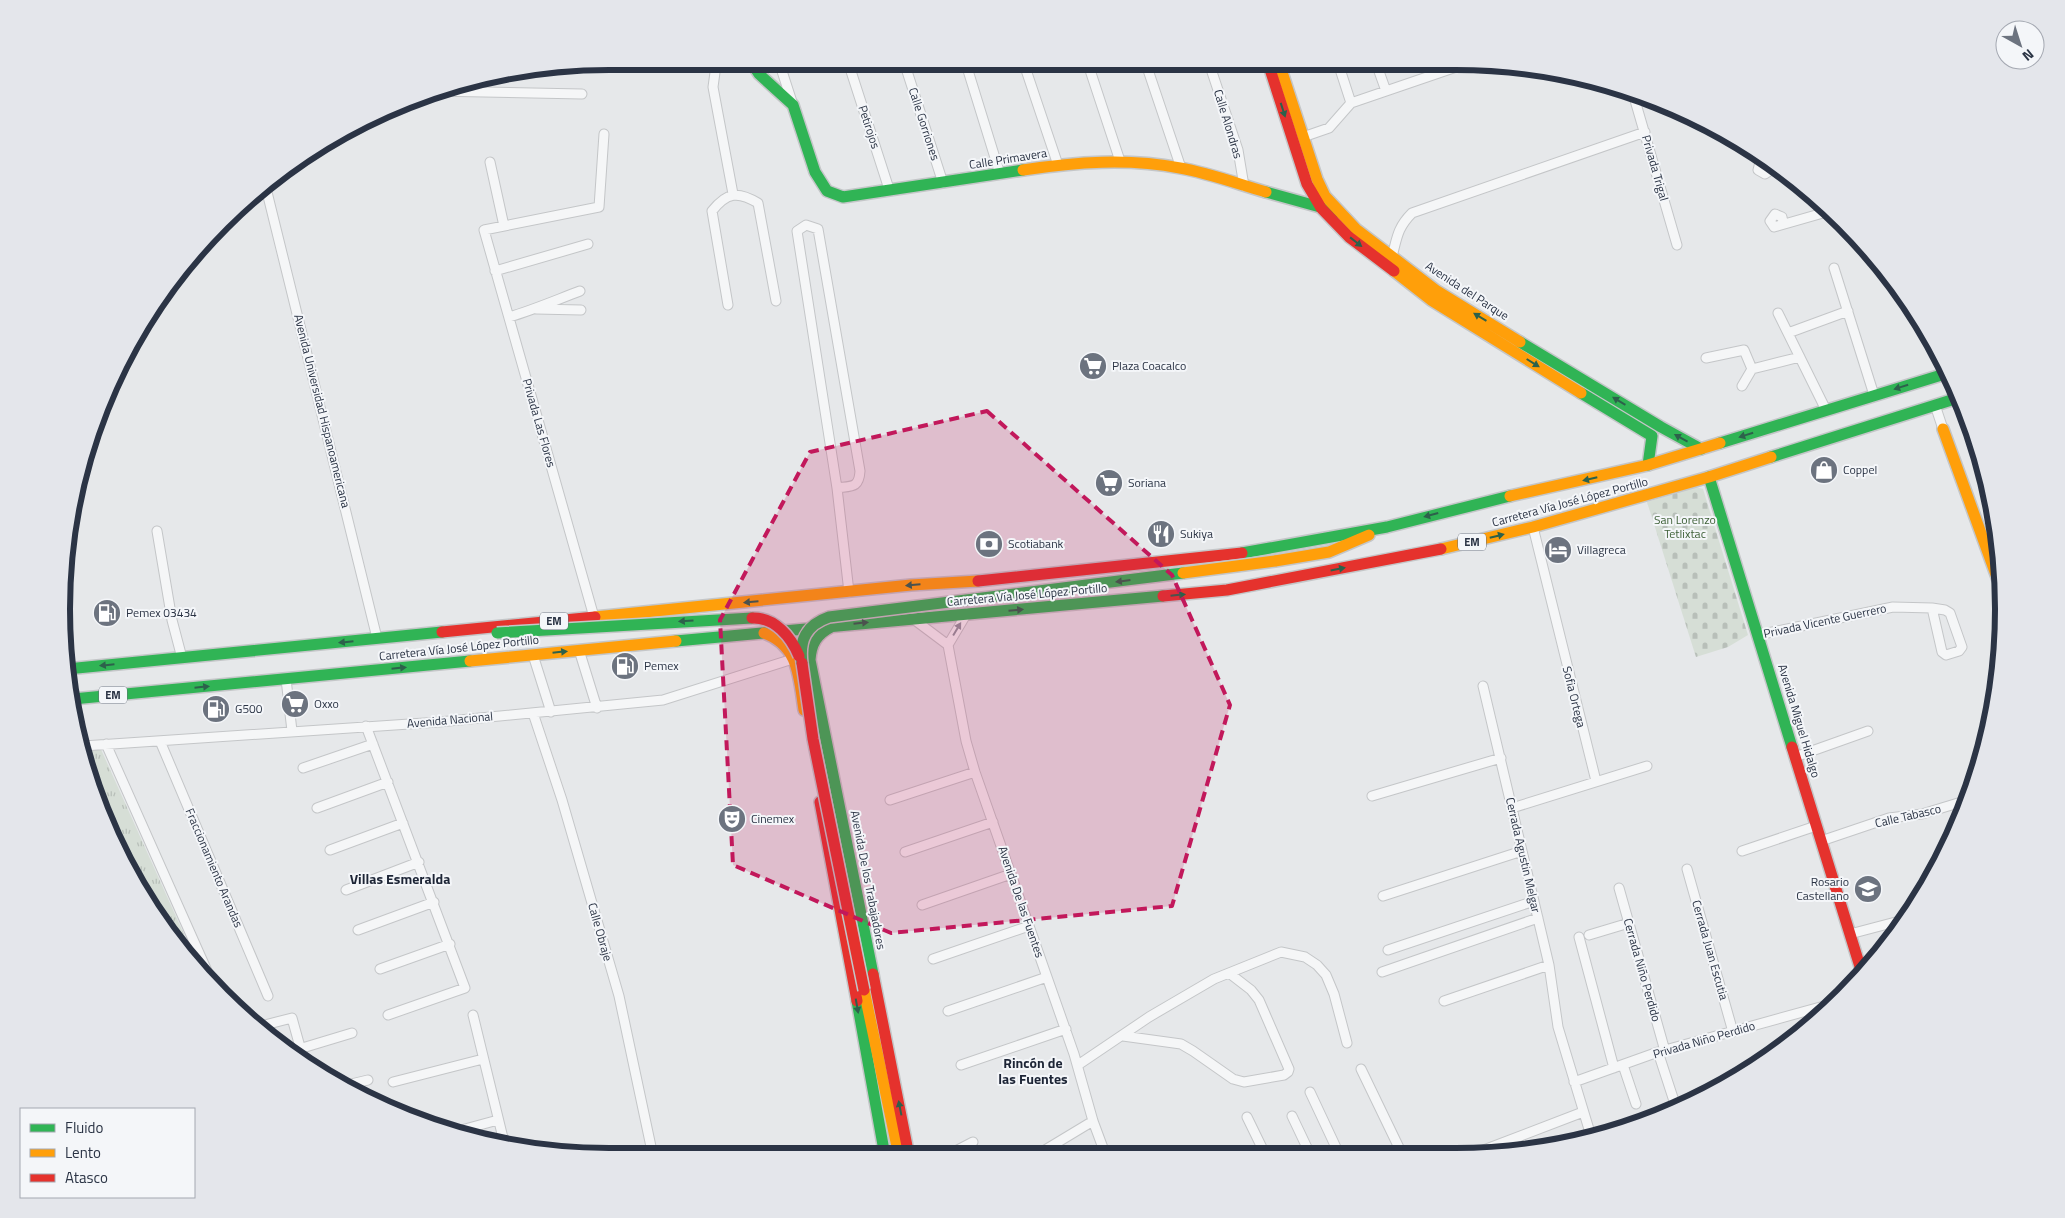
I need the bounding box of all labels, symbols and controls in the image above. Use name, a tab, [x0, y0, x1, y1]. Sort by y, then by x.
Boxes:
north arrow	[1995, 20, 2045, 70]
text: N	[2018, 44, 2039, 67]
street label: Calle Gorriones	[904, 85, 945, 163]
street label: Calle Alondras	[1209, 87, 1248, 161]
one-way arrow	[1280, 102, 1287, 117]
street label: Petirojos	[854, 103, 886, 151]
street label: Privada Trigal	[1637, 133, 1674, 203]
street label: Calle Primavera	[968, 143, 1048, 174]
one-way arrow	[1349, 237, 1362, 248]
street label: Avenida del Parque	[1422, 256, 1513, 325]
street label: Avenida Universidad Hispanoamericana	[289, 312, 356, 510]
one-way arrow	[1473, 312, 1486, 322]
supermarket icon: Plaza Coacalco	[1078, 351, 1108, 381]
place label: Plaza Coacalco	[1112, 356, 1186, 375]
one-way arrow	[1527, 358, 1540, 367]
street label: Privada Las Flores	[518, 376, 561, 470]
one-way arrow	[1894, 384, 1909, 391]
one-way arrow	[1612, 397, 1625, 406]
one-way arrow	[1738, 432, 1753, 440]
one-way arrow	[1674, 434, 1688, 442]
shop icon: Coppel	[1809, 455, 1839, 485]
place label: Coppel	[1843, 460, 1877, 479]
supermarket icon: Soriana	[1094, 468, 1124, 498]
street label: Carretera Vía José López Portillo	[1490, 472, 1650, 532]
place label: Soriana	[1128, 473, 1166, 492]
one-way arrow	[1582, 475, 1597, 483]
park label: San Lorenzo Tetlixtac	[1654, 510, 1716, 543]
one-way arrow	[1424, 511, 1439, 519]
restaurant icon: Sukiya	[1146, 519, 1176, 549]
place label: Sukiya	[1180, 524, 1213, 543]
bank icon: Scotiabank	[974, 529, 1004, 559]
one-way arrow	[1489, 532, 1505, 540]
place label: Scotiabank	[1008, 534, 1064, 553]
road number: EM	[1458, 534, 1486, 550]
hotel icon: Villagreca	[1543, 535, 1573, 565]
place label: Villagreca	[1577, 540, 1626, 559]
one-way arrow	[1330, 565, 1346, 573]
one-way arrow	[1114, 577, 1130, 585]
street label: Carretera Vía José López Portillo	[946, 578, 1108, 611]
one-way arrow	[904, 581, 920, 589]
one-way arrow	[1170, 591, 1186, 599]
fuel station icon: Pemex 03434	[92, 598, 122, 628]
one-way arrow	[743, 598, 759, 606]
street label: Privada Vicente Guerrero	[1762, 598, 1888, 643]
place label: Pemex 03434	[126, 603, 197, 622]
one-way arrow	[1008, 606, 1024, 614]
road number: EM	[540, 612, 568, 630]
one-way arrow	[678, 617, 694, 625]
one-way arrow	[854, 619, 870, 627]
one-way arrow	[953, 623, 962, 636]
street label: Carretera Vía José López Portillo	[378, 630, 540, 665]
one-way arrow	[337, 638, 353, 646]
one-way arrow	[553, 648, 569, 656]
fuel station icon: Pemex	[610, 651, 640, 681]
place label: Pemex	[644, 656, 679, 675]
one-way arrow	[99, 661, 115, 669]
street label: Avenida Miguel Hidalgo	[1773, 662, 1826, 780]
one-way arrow	[391, 664, 407, 672]
street label: Sofia Ortega	[1558, 664, 1591, 730]
one-way arrow	[194, 683, 210, 691]
road number: EM	[99, 686, 127, 704]
supermarket icon: Oxxo	[280, 689, 310, 719]
fuel station icon: G500	[201, 694, 231, 724]
place label: Oxxo	[314, 694, 339, 713]
place label: G500	[235, 699, 263, 718]
street label: Avenida Nacional	[406, 706, 494, 733]
street label: Cerrada Agustin Melgar	[1501, 795, 1546, 915]
street label: Calle Tabasco	[1873, 799, 1943, 832]
theatre icon: Cinemex	[717, 804, 747, 834]
street label: Fraccionamiento Arandas	[181, 805, 248, 931]
place label: Cinemex	[751, 809, 795, 828]
street label: Avenida De los Trabajadores	[846, 809, 891, 951]
street label: Avenida De las Fuentes	[993, 843, 1050, 961]
district label: Villas Esmeralda	[350, 868, 450, 889]
place label: Rosario Castellano	[1796, 872, 1849, 905]
school or university icon: Rosario Castellano	[1853, 874, 1883, 904]
street label: Cerrada Juan Escutia	[1687, 898, 1734, 1002]
street label: Calle Obraje	[583, 900, 618, 963]
street label: Cerrada Niño Perdido	[1619, 916, 1666, 1024]
one-way arrow	[854, 998, 862, 1014]
street label: Privada Niño Perdido	[1651, 1016, 1757, 1063]
district label: Rincón de las Fuentes	[998, 1052, 1068, 1089]
one-way arrow	[896, 1100, 904, 1115]
legend	[20, 1108, 195, 1198]
text: Fluido	[65, 1116, 104, 1139]
text: Lento	[65, 1141, 101, 1164]
text: Atasco	[65, 1166, 108, 1189]

